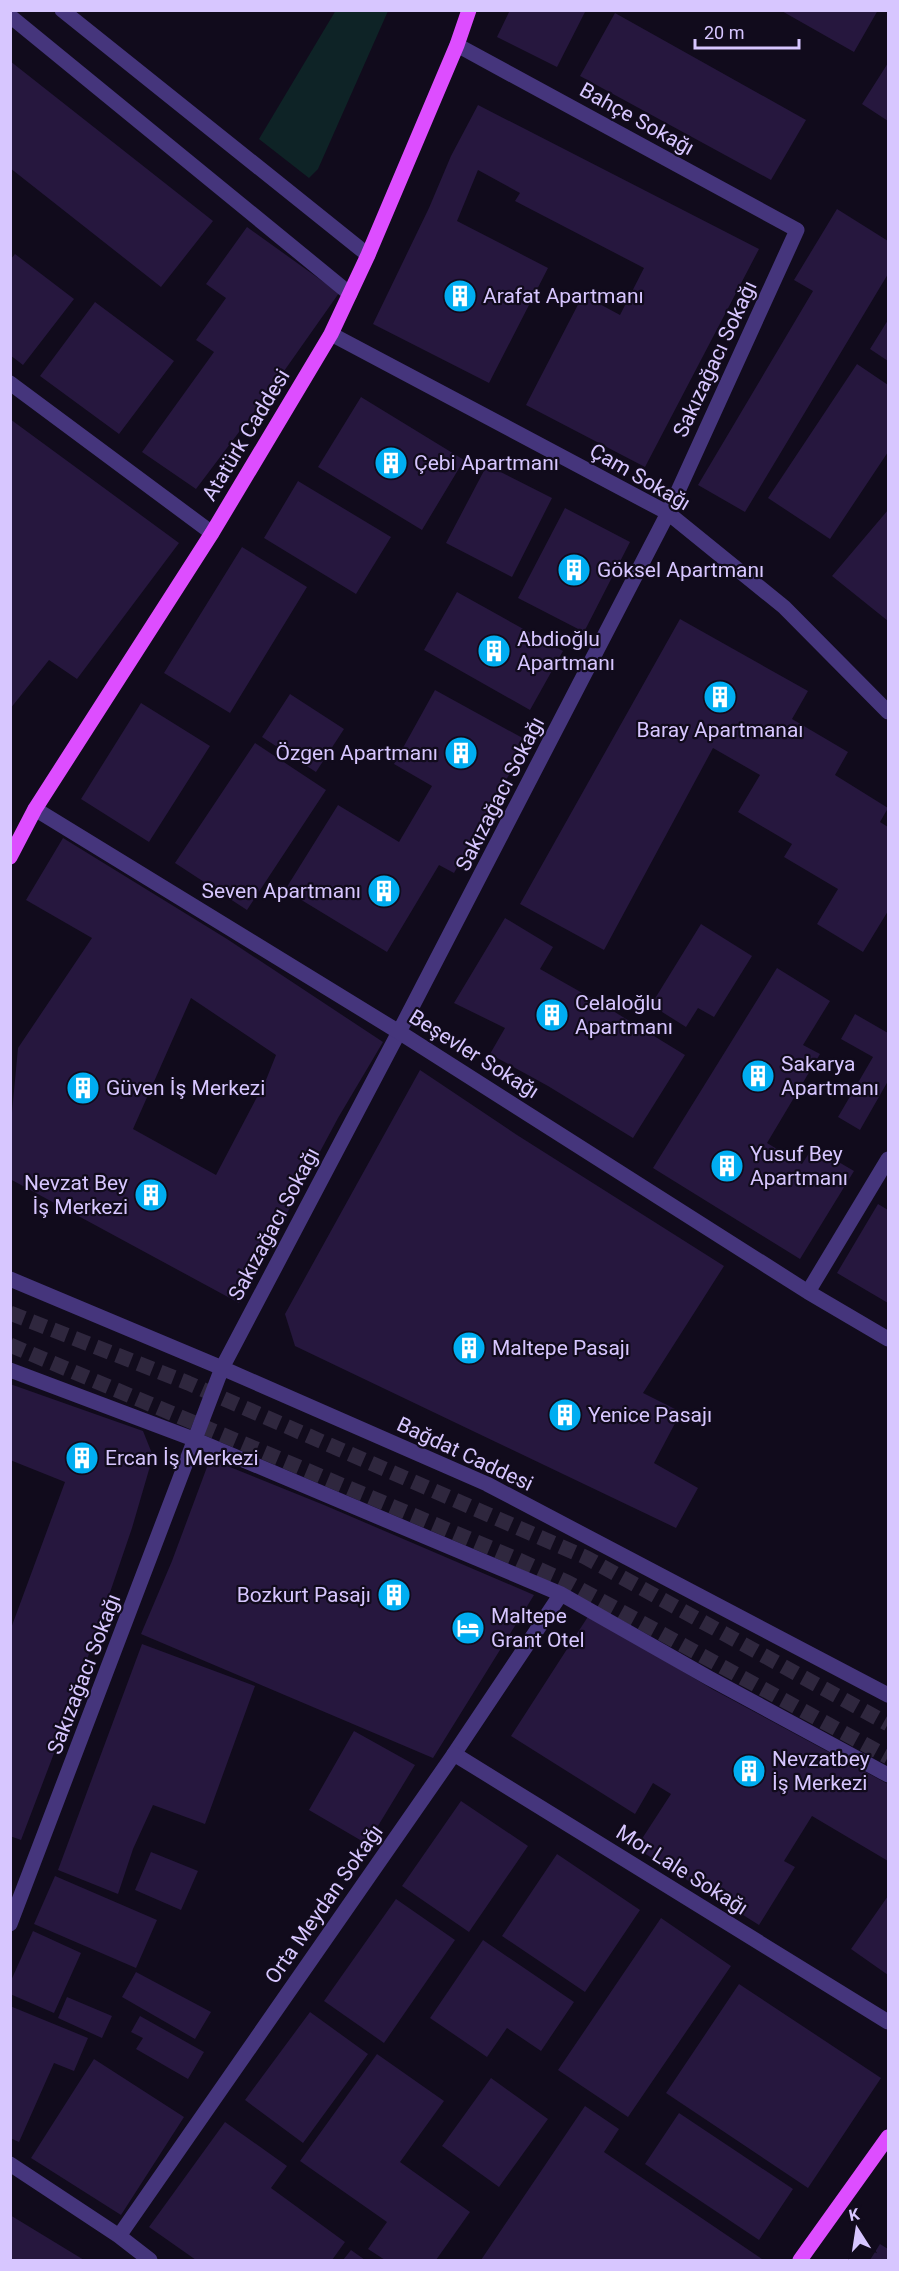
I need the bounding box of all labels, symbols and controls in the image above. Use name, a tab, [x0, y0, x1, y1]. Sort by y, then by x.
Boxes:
scale bar	[695, 12, 798, 50]
text: 20 m	[704, 22, 744, 43]
street label: Bahçe Sokağı	[576, 78, 698, 160]
street label: Sakızağacı Sokağı	[668, 277, 762, 441]
building icon: Arafat Apartmanı	[442, 278, 478, 314]
place label: Arafat Apartmanı	[483, 284, 644, 308]
street label: Atatürk Caddesi	[197, 365, 295, 505]
street label: Çam Sokağı	[585, 439, 695, 515]
building icon: Çebi Apartmanı	[373, 445, 409, 481]
place label: Çebi Apartmanı	[414, 451, 559, 475]
building icon: Göksel Apartmanı	[556, 552, 592, 588]
place label: Göksel Apartmanı	[597, 558, 764, 582]
place label: Abdioğlu Apartmanı	[517, 627, 615, 675]
building icon: Abdioğlu Apartmanı	[476, 633, 512, 669]
building icon: Baray Apartmanaı	[702, 679, 738, 715]
street label: Sakızağacı Sokağı	[451, 713, 549, 875]
place label: Baray Apartmanaı	[636, 718, 804, 742]
building icon: Özgen Apartmanı	[443, 735, 479, 771]
place label: Özgen Apartmanı	[276, 741, 438, 765]
building icon: Seven Apartmanı	[366, 873, 402, 909]
place label: Seven Apartmanı	[202, 879, 361, 903]
place label: Celaloğlu Apartmanı	[575, 991, 673, 1039]
building icon: Celaloğlu Apartmanı	[534, 997, 570, 1033]
street label: Beşevler Sokağı	[405, 1005, 543, 1103]
place label: Sakarya Apartmanı	[781, 1052, 879, 1100]
building icon: Sakarya Apartmanı	[740, 1058, 776, 1094]
building icon: Güven İş Merkezi	[65, 1070, 101, 1106]
place label: Güven İş Merkezi	[106, 1076, 265, 1100]
place label: Yusuf Bey Apartmanı	[750, 1142, 848, 1190]
street label: Sakızağacı Sokağı	[224, 1143, 324, 1305]
building icon: Yusuf Bey Apartmanı	[709, 1148, 745, 1184]
place label: Nevzat Bey İş Merkezi	[24, 1171, 128, 1219]
building icon: Nevzat Bey İş Merkezi	[133, 1177, 169, 1213]
building icon: Maltepe Pasajı	[451, 1330, 487, 1366]
place label: Maltepe Pasajı	[492, 1336, 630, 1360]
building icon: Yenice Pasajı	[547, 1397, 583, 1433]
place label: Yenice Pasajı	[588, 1403, 712, 1427]
street label: Bağdat Caddesi	[393, 1412, 537, 1496]
building icon: Ercan İş Merkezi	[64, 1440, 100, 1476]
place label: Ercan İş Merkezi	[105, 1446, 259, 1470]
building icon: Bozkurt Pasajı	[376, 1577, 412, 1613]
place label: Bozkurt Pasajı	[237, 1583, 371, 1607]
street label: Sakızağacı Sokağı	[42, 1590, 126, 1758]
place label: Maltepe Grant Otel	[491, 1604, 585, 1652]
hotel icon: Maltepe Grant Otel	[450, 1610, 486, 1646]
place label: Nevzatbey İş Merkezi	[772, 1747, 870, 1795]
building icon: Nevzatbey İş Merkezi	[731, 1753, 767, 1789]
street label: Orta Meydan Sokağı	[260, 1820, 388, 1988]
street label: Mor Lale Sokağı	[612, 1820, 752, 1920]
north arrow	[827, 2199, 887, 2259]
text: K	[847, 2204, 862, 2225]

